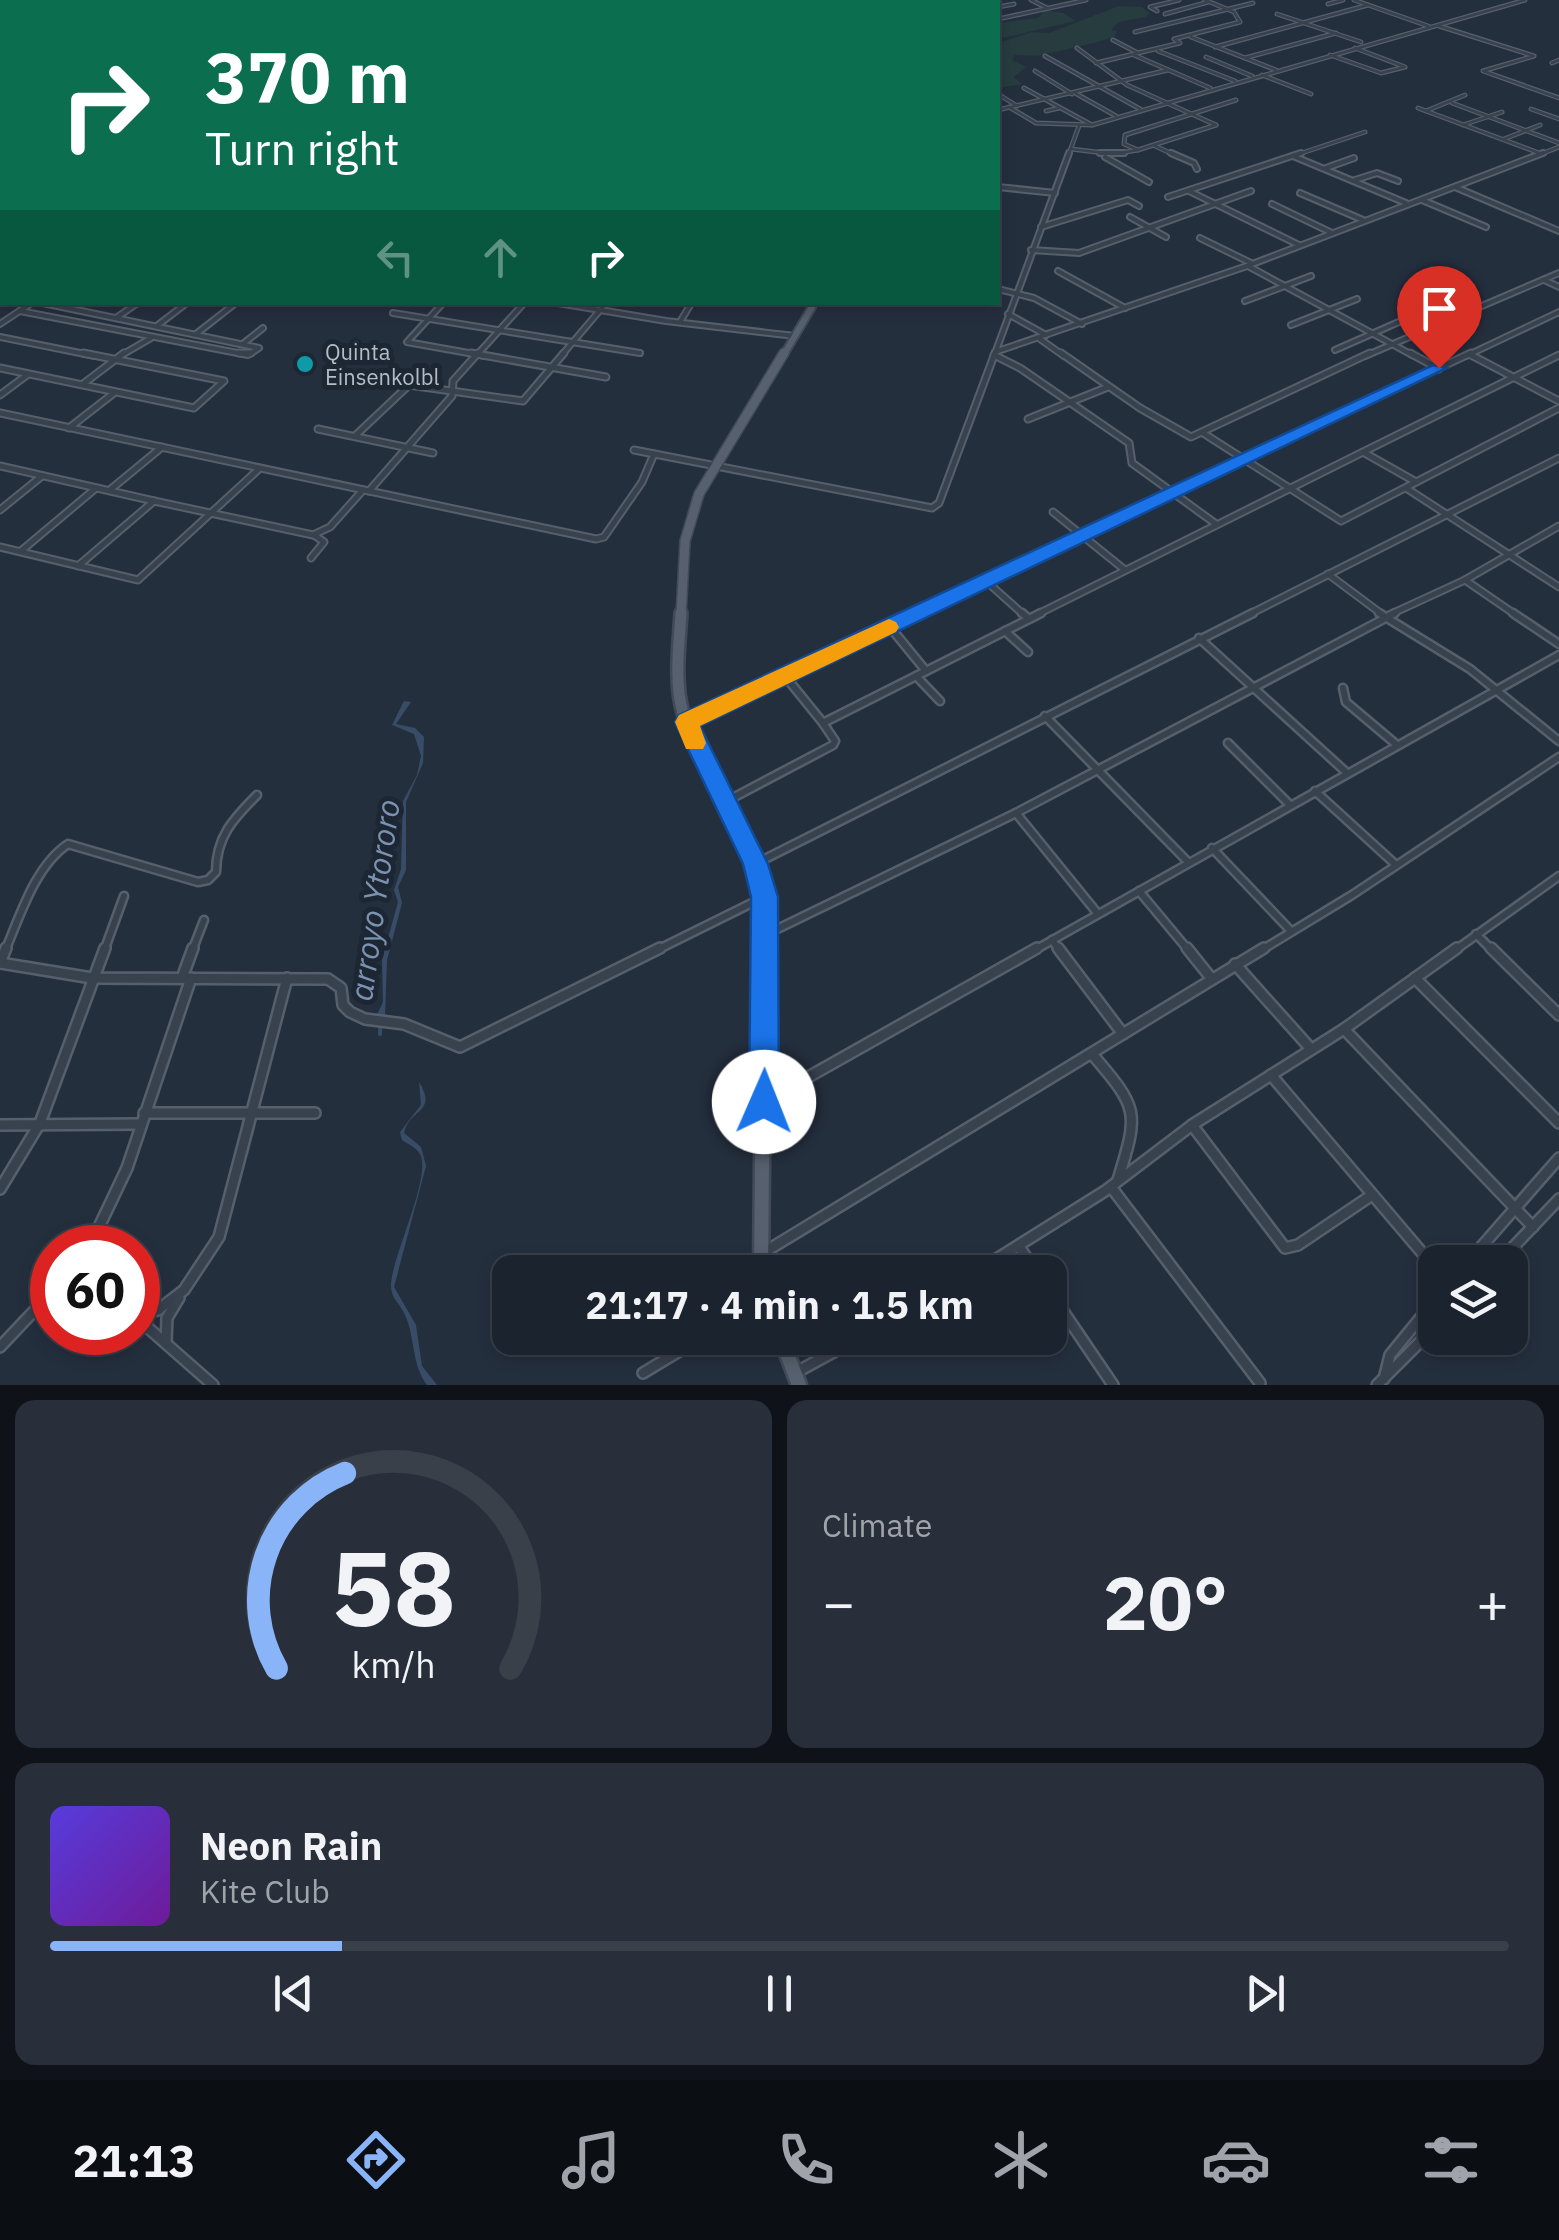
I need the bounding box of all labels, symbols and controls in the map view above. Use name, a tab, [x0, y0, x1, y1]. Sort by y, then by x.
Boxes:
text: 370 m	[205, 31, 410, 122]
icon: right	[40, 40, 170, 170]
text: Turn right	[205, 119, 400, 177]
icon: left	[368, 230, 423, 285]
icon: ahead	[473, 230, 528, 285]
icon: right	[578, 230, 633, 285]
pin	[1397, 266, 1482, 369]
icon: arrive	[1412, 281, 1467, 336]
place label: Quinta Einsenkolbl	[325, 337, 439, 391]
marker: Quinta Einsenkolbl	[294, 353, 316, 375]
water label: arroyo Ytororo	[339, 797, 409, 1003]
position arrow	[712, 1050, 816, 1154]
speed limit sign: 60	[30, 1225, 160, 1355]
map controls	[1418, 1245, 1528, 1355]
button: layers	[1418, 1245, 1528, 1355]
text: 21:17 · 4 min · 1.5 km	[585, 1280, 974, 1329]
text: Climate	[822, 1504, 932, 1546]
text: 58	[331, 1519, 456, 1655]
text: 20°	[1103, 1553, 1228, 1651]
text: −	[822, 1567, 855, 1638]
text: +	[1476, 1567, 1509, 1638]
text: km/h	[351, 1641, 436, 1688]
text: Neon Rain	[200, 1821, 382, 1870]
text: Kite Club	[200, 1870, 330, 1912]
icon: previous	[266, 1966, 321, 2021]
icon: pause	[752, 1966, 807, 2021]
icon: next	[1238, 1966, 1293, 2021]
icon: directions	[341, 2125, 411, 2195]
icon: music	[556, 2125, 626, 2195]
icon: phone	[771, 2125, 841, 2195]
icon: climate	[986, 2125, 1056, 2195]
icon: car	[1201, 2125, 1271, 2195]
icon: filters	[1416, 2125, 1486, 2195]
text: 21:13	[73, 2131, 195, 2189]

